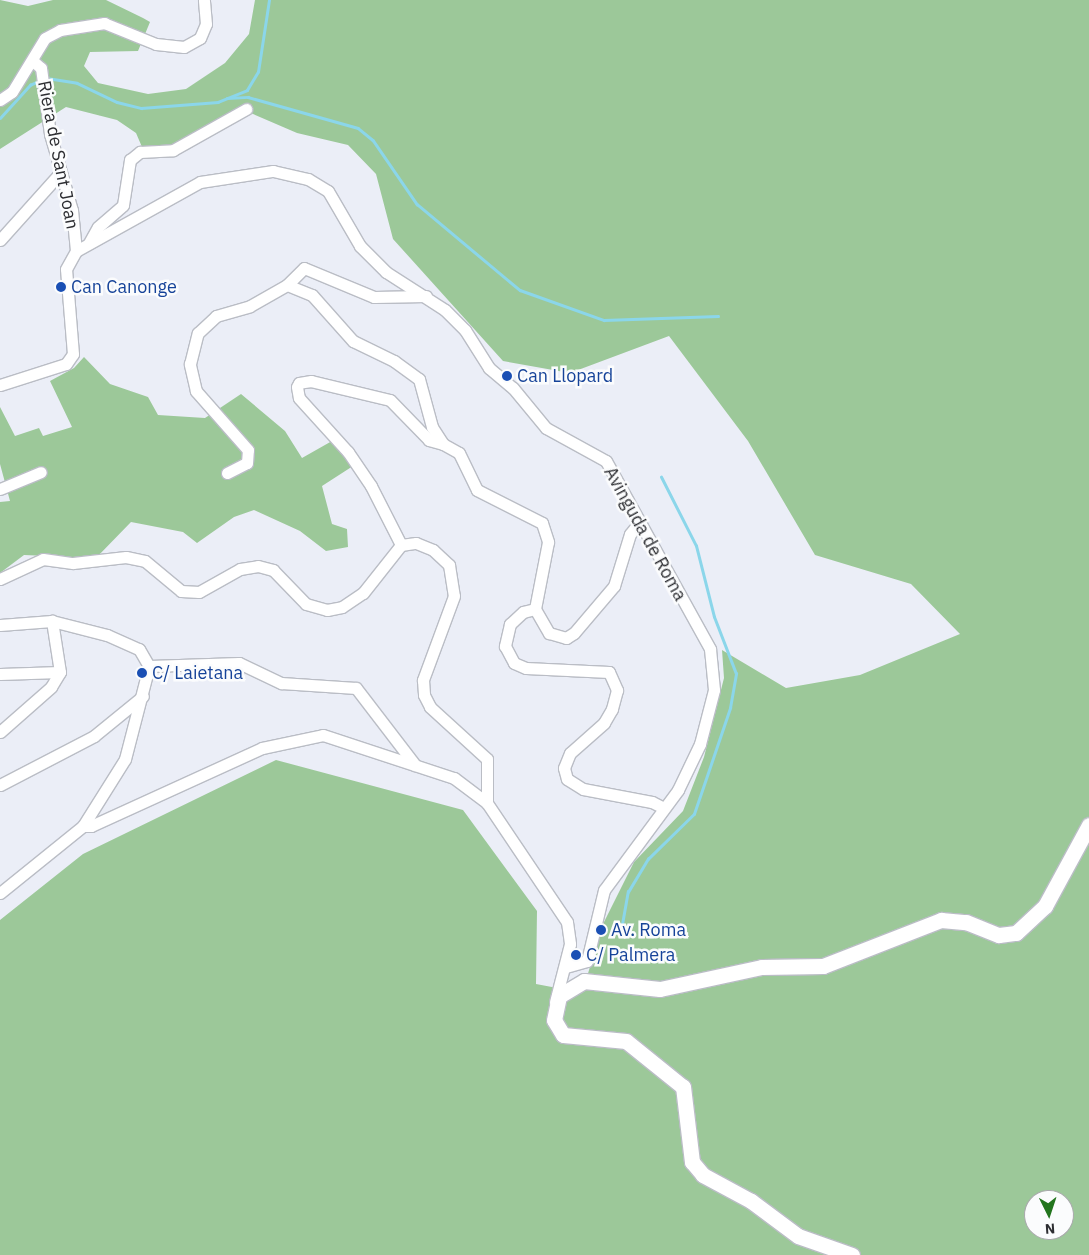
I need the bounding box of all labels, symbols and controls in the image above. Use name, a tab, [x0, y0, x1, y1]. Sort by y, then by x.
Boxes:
street label: Riera de Sant Joan	[33, 79, 83, 231]
place label: Can Canonge	[71, 276, 177, 298]
marker: Can Canonge	[55, 281, 67, 293]
place label: Can Llopard	[517, 365, 613, 387]
marker: Can Llopard	[501, 370, 513, 382]
street label: Avinguda de Roma	[599, 463, 691, 605]
place label: C/ Laietana	[152, 662, 243, 684]
marker: C/ Laietana	[136, 667, 148, 679]
place label: Av. Roma	[611, 919, 686, 941]
marker: Av. Roma	[595, 924, 607, 936]
place label: C/ Palmera	[586, 944, 675, 966]
marker: C/ Palmera	[570, 949, 582, 961]
north arrow	[1024, 1190, 1074, 1240]
text: N	[1044, 1220, 1056, 1238]

